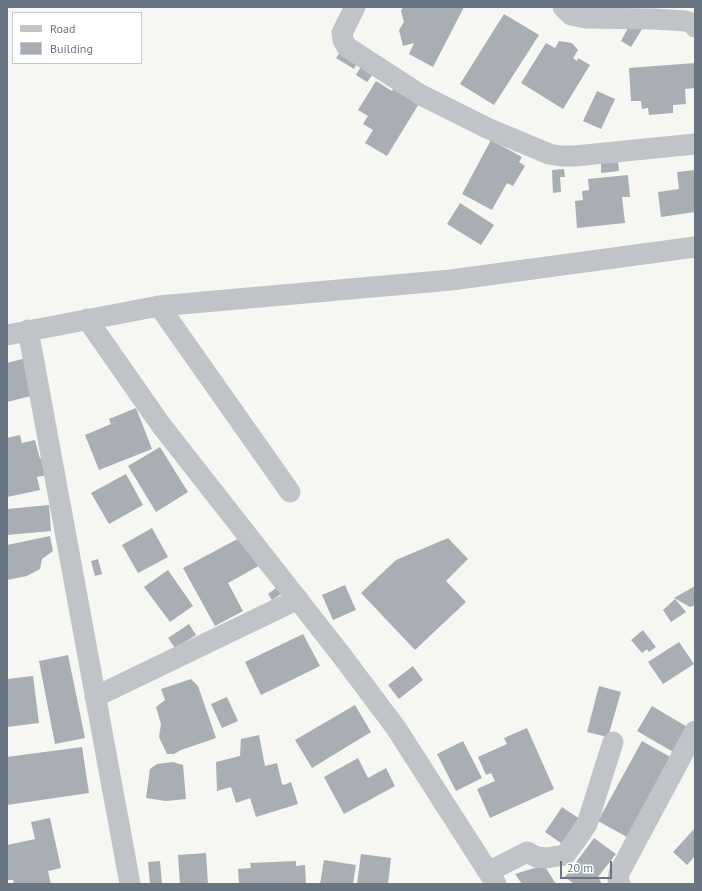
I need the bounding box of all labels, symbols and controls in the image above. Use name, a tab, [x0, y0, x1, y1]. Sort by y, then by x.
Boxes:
legend	[12, 12, 142, 64]
text: Road	[50, 21, 75, 36]
text: Building	[50, 41, 93, 56]
scale bar	[562, 853, 614, 879]
text: 20 m	[567, 860, 593, 875]

